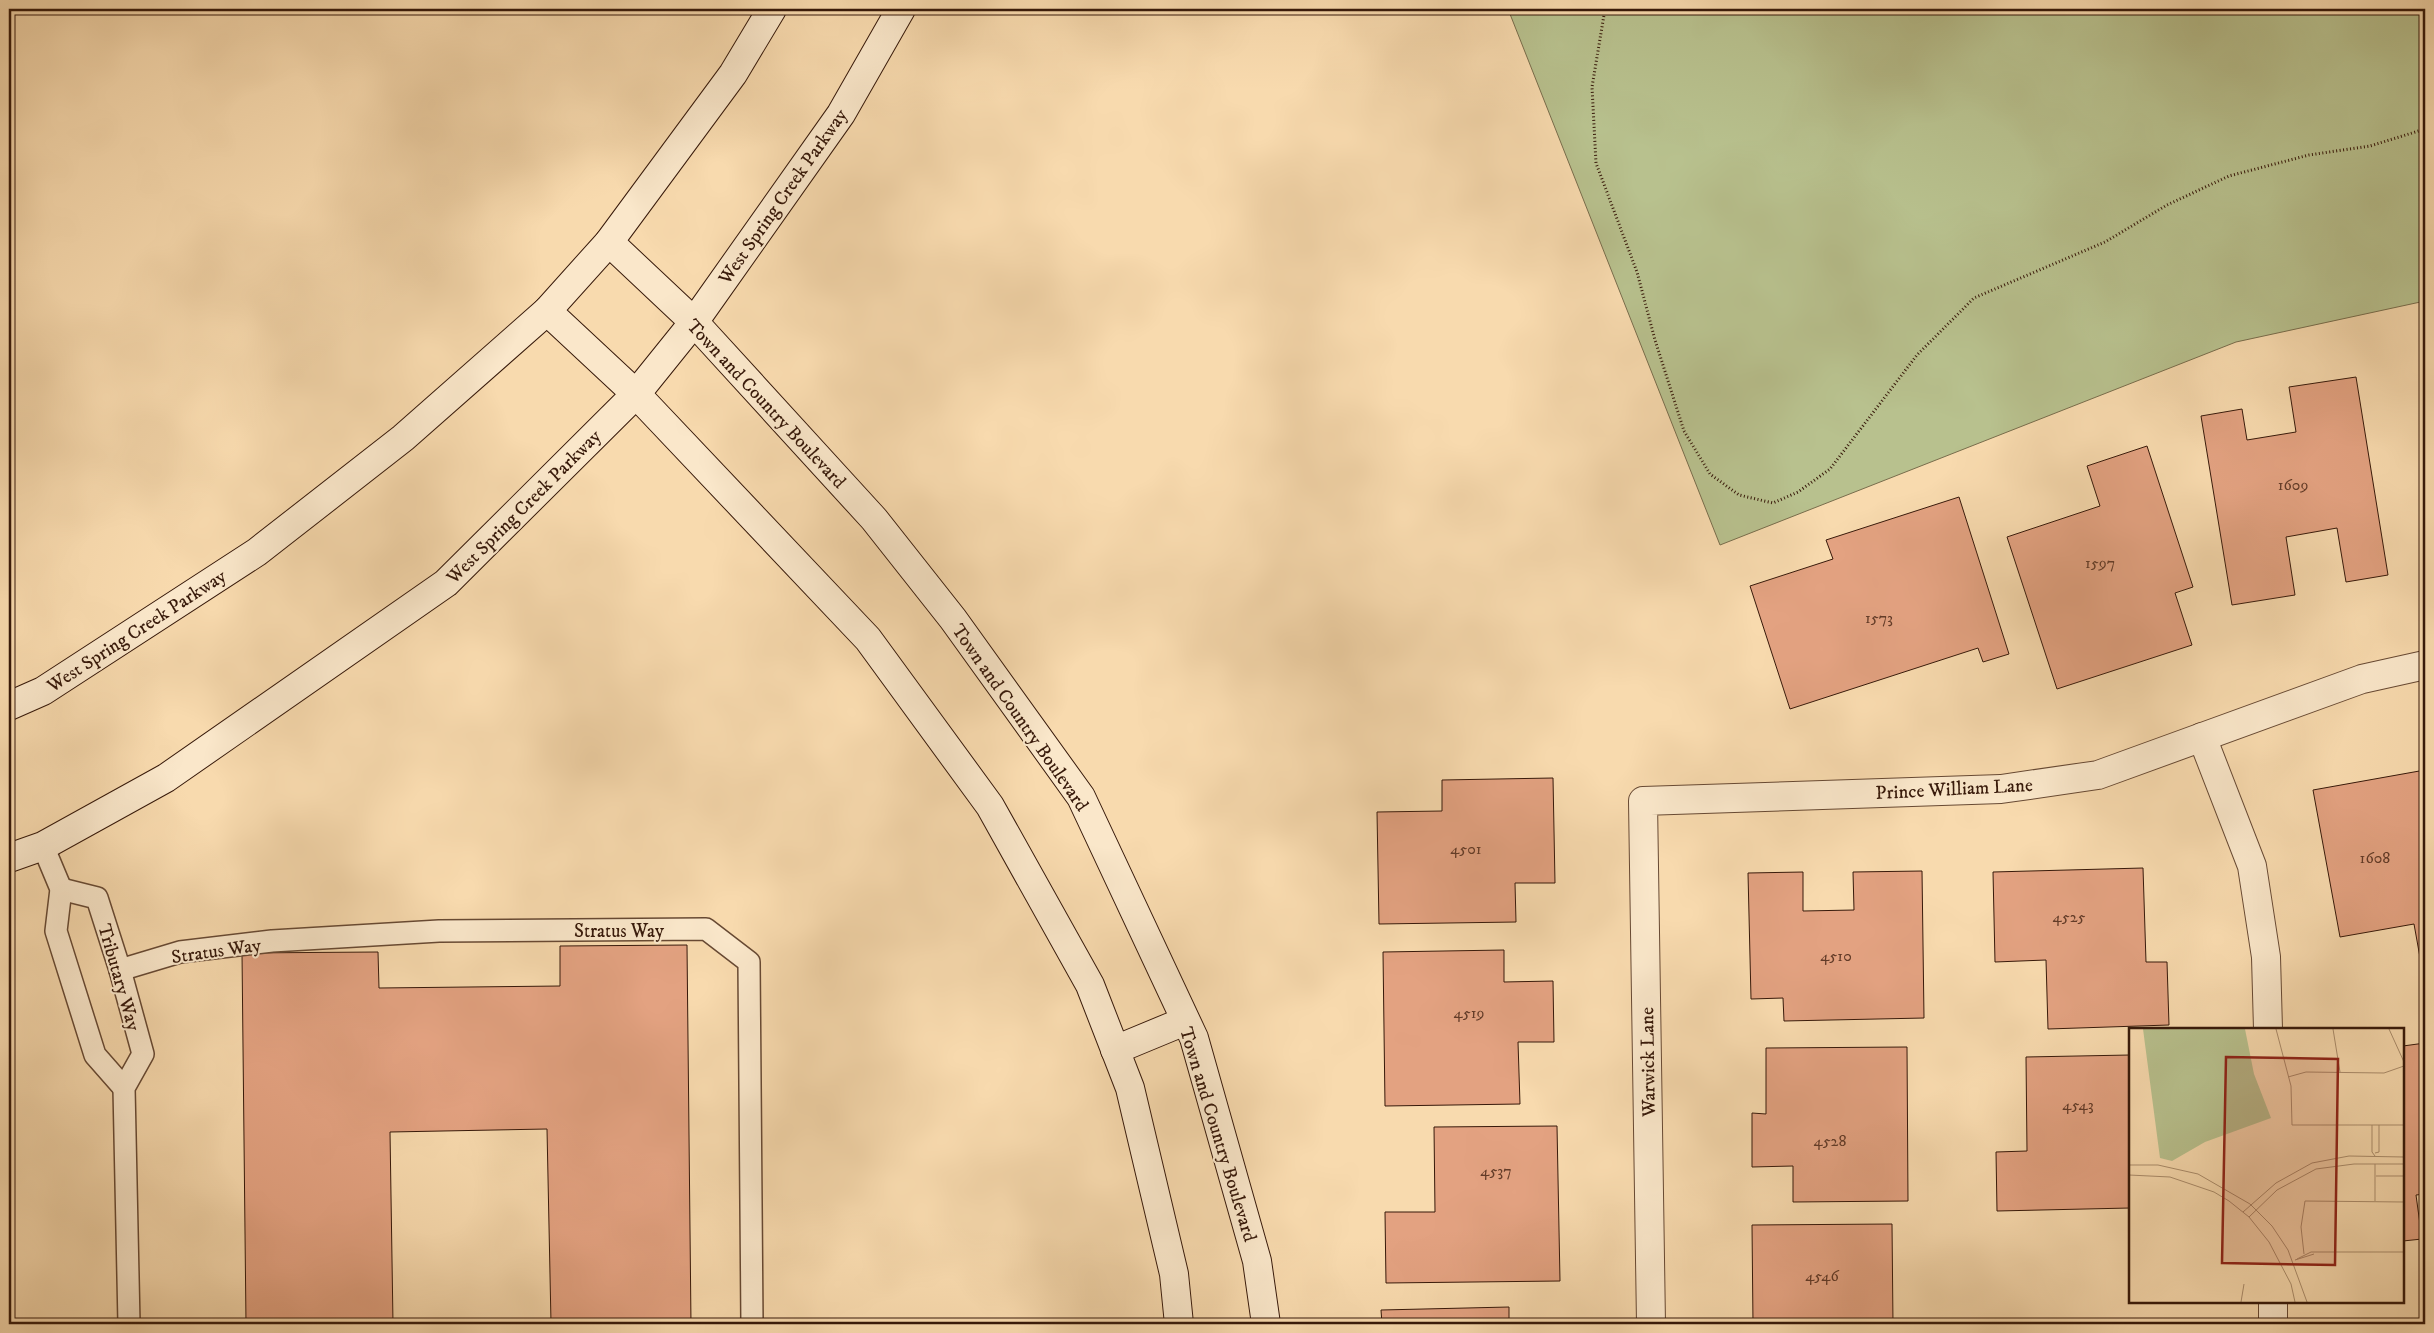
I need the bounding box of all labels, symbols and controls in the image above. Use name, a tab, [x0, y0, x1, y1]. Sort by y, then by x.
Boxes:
street label: West Spring Creek Parkway	[713, 104, 853, 290]
street label: Town and Country Boulevard	[681, 315, 851, 494]
street label: West Spring Creek Parkway	[441, 424, 607, 590]
house number: 1609	[2278, 475, 2308, 495]
house number: 1597	[2085, 553, 2115, 573]
street label: West Spring Creek Parkway	[42, 564, 232, 698]
house number: 1573	[1865, 608, 1893, 628]
street label: Town and Country Boulevard	[946, 620, 1094, 816]
street label: Prince William Lane	[1875, 774, 2033, 805]
house number: 4501	[1450, 839, 1482, 859]
house number: 1608	[2360, 848, 2390, 868]
house number: 4525	[2053, 907, 2085, 927]
street label: Stratus Way	[574, 920, 665, 943]
street label: Tributary Way	[92, 921, 145, 1034]
street label: Stratus Way	[170, 934, 263, 969]
house number: 4510	[1820, 946, 1852, 966]
house number: 4519	[1454, 1003, 1484, 1023]
street label: Warwick Lane	[1636, 1007, 1661, 1118]
street label: Town and Country Boulevard	[1174, 1024, 1261, 1245]
inset map	[2129, 1028, 2404, 1303]
house number: 4543	[2062, 1095, 2094, 1115]
house number: 4528	[1814, 1131, 1846, 1151]
house number: 4537	[1480, 1161, 1512, 1181]
house number: 4546	[1805, 1266, 1840, 1286]

